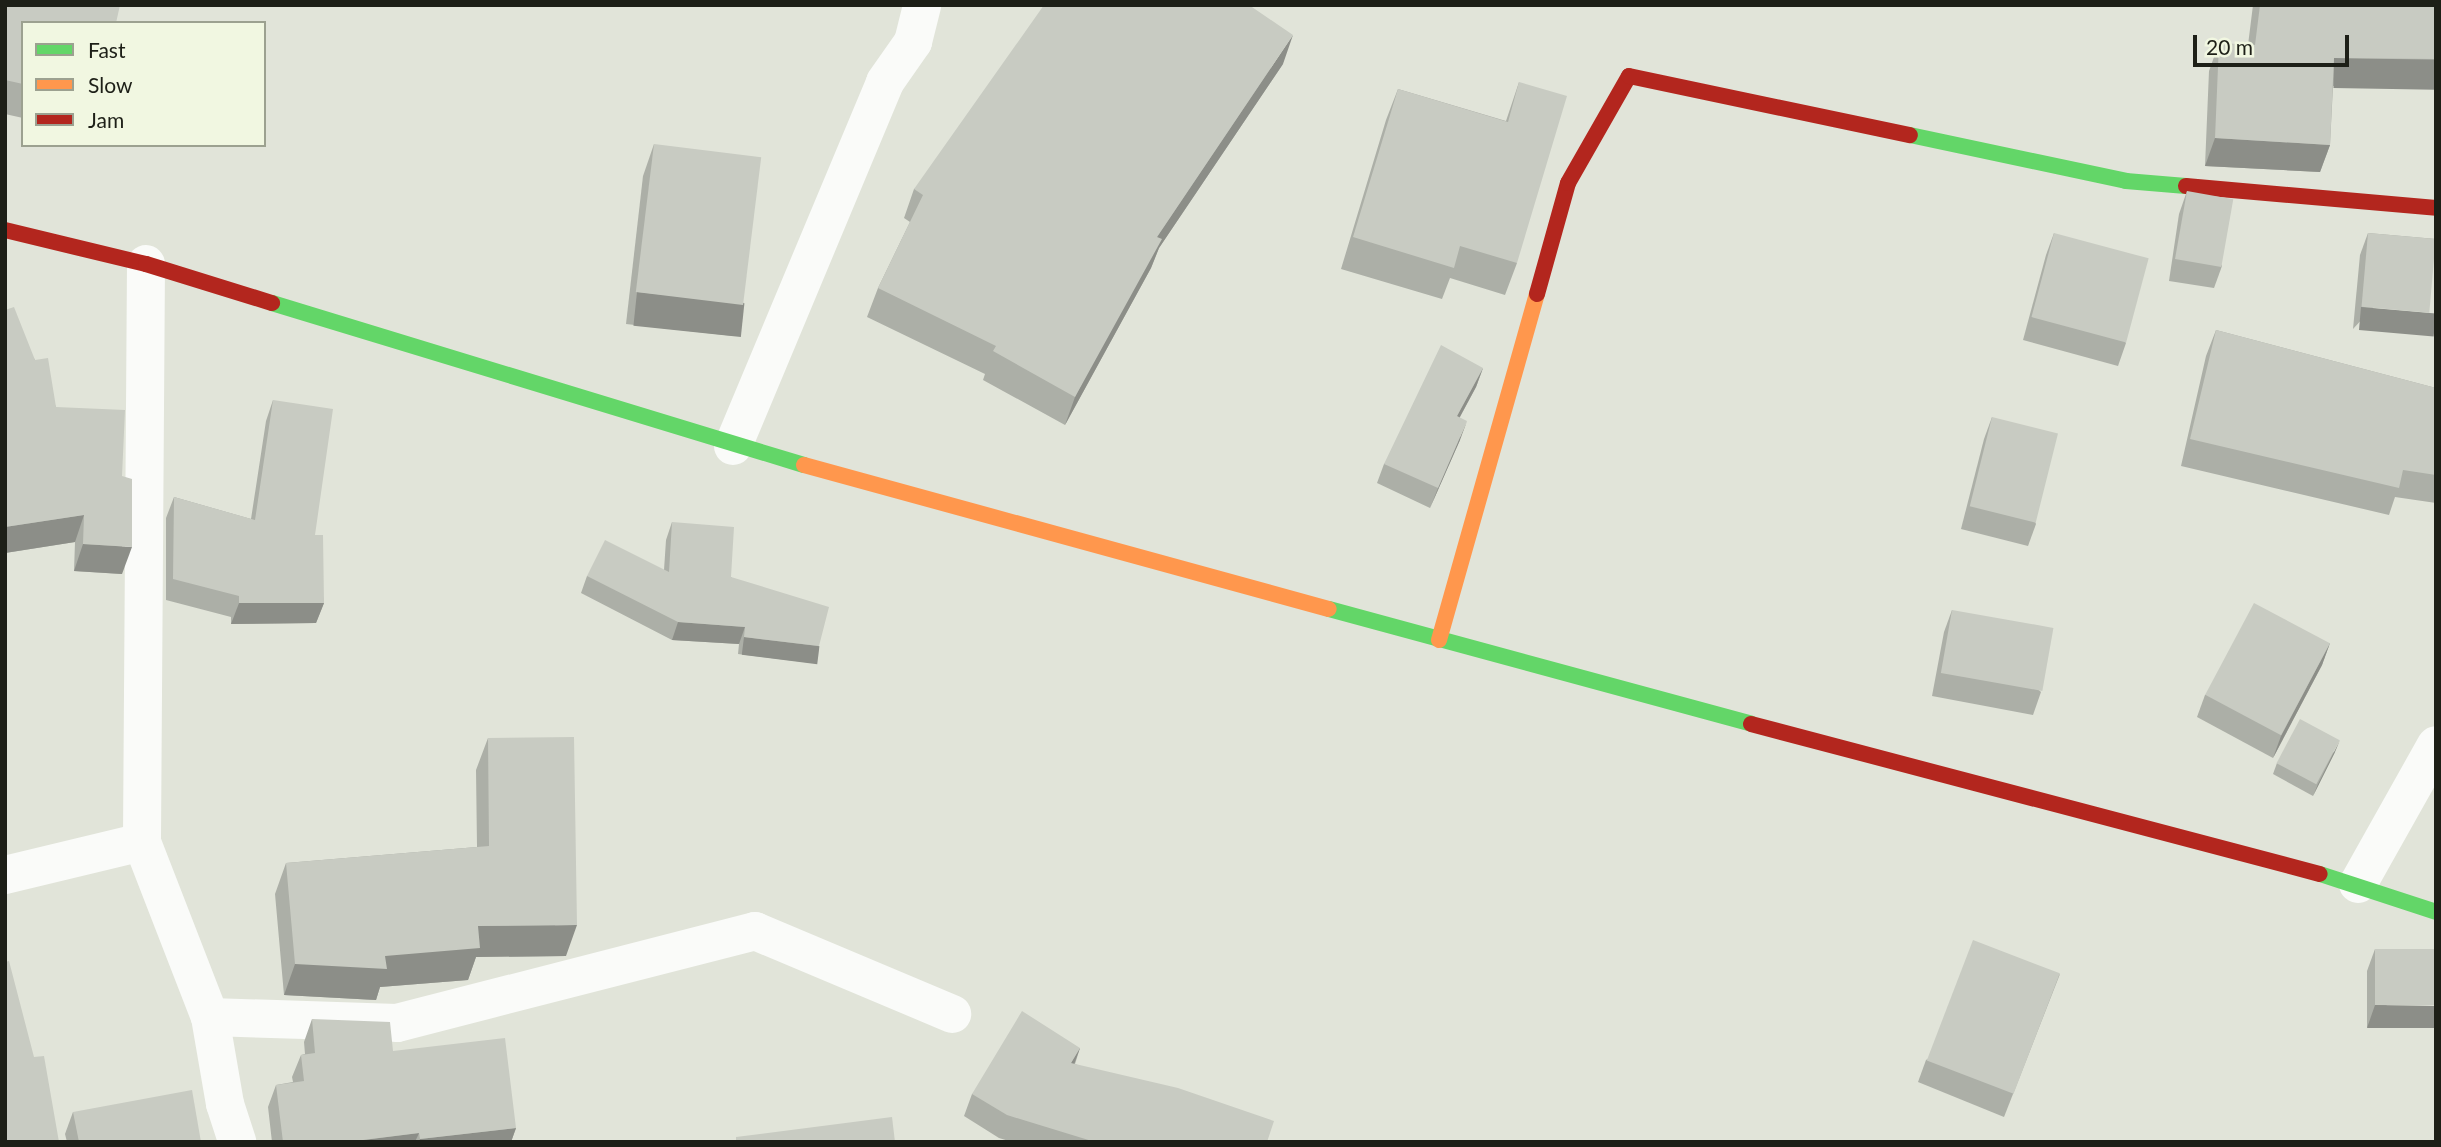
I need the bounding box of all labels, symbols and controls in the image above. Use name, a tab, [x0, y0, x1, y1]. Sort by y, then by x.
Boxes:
legend	[21, 21, 266, 147]
scale bar	[2196, 21, 2352, 65]
text: 20 m	[2206, 34, 2253, 59]
text: Fast	[88, 37, 125, 62]
text: Slow	[88, 72, 132, 97]
text: Jam	[88, 107, 124, 132]

